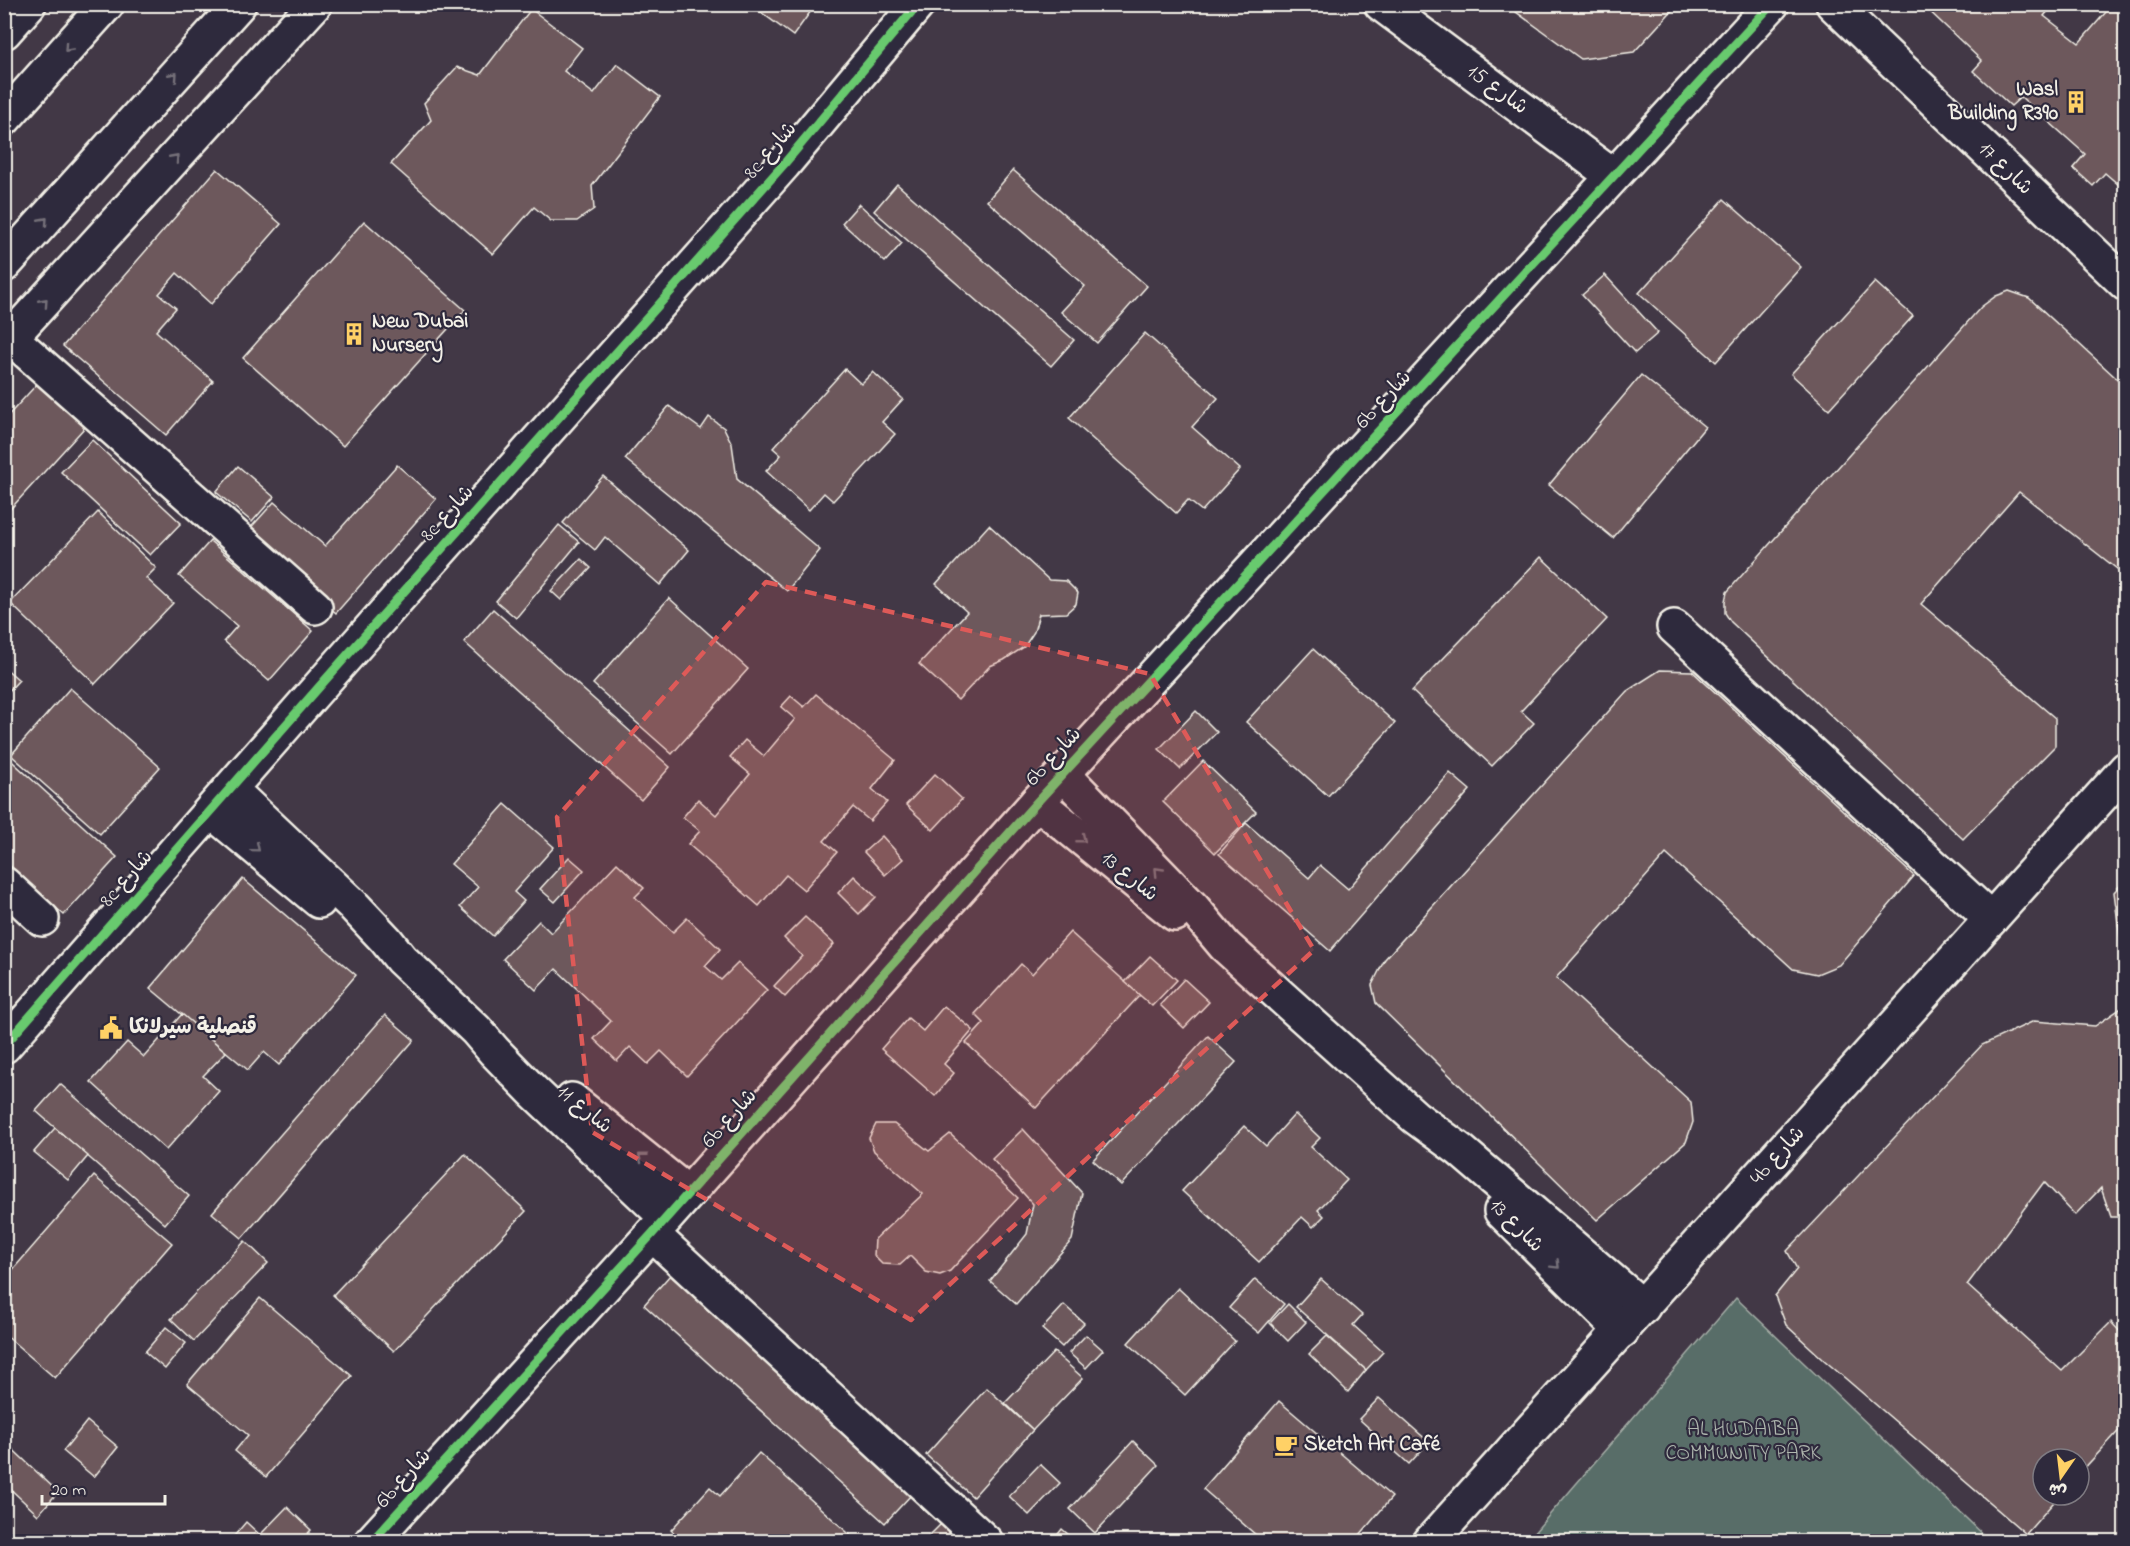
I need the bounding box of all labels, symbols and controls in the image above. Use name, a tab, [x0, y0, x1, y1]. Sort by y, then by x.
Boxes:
one-way arrow	[64, 41, 75, 52]
street label: شارع 15	[1460, 57, 1534, 123]
one-way arrow	[167, 73, 178, 83]
place label: Wasl Building R390	[1947, 75, 2058, 131]
building icon: Wasl Building R390	[2063, 89, 2089, 115]
street label: 8c شارع	[737, 116, 805, 186]
street label: شارع 17	[1971, 135, 2039, 203]
one-way arrow	[168, 154, 179, 164]
one-way arrow	[37, 217, 48, 228]
one-way arrow	[37, 298, 48, 308]
place label: New Dubai Nursery	[372, 307, 468, 363]
building icon: New Dubai Nursery	[341, 321, 367, 347]
street label: 6b شارع	[1349, 364, 1419, 436]
street label: 8c شارع	[414, 479, 482, 549]
street label: 6b شارع	[1019, 721, 1089, 793]
one-way arrow	[1076, 832, 1087, 843]
one-way arrow	[249, 841, 260, 852]
street label: 8c شارع	[93, 844, 161, 914]
street label: شارع 13	[1094, 845, 1164, 909]
one-way arrow	[1154, 868, 1165, 879]
place label: قنصلية سيرلانكا	[129, 1013, 257, 1043]
public building icon: قنصلية سيرلانكا	[98, 1015, 124, 1041]
street label: شارع 11	[550, 1078, 618, 1142]
street label: 6b شارع	[695, 1083, 765, 1155]
street label: 4b شارع	[1743, 1120, 1813, 1192]
one-way arrow	[638, 1153, 649, 1164]
street label: شارع 13	[1482, 1192, 1550, 1260]
one-way arrow	[1548, 1258, 1559, 1269]
park label: AL HUDAIBA COMMUNITY PARK	[1665, 1415, 1821, 1469]
place label: Sketch Art Café	[1304, 1430, 1441, 1460]
cafe icon: Sketch Art Café	[1273, 1432, 1299, 1458]
street label: 6b شارع	[369, 1443, 439, 1515]
north arrow	[2031, 1447, 2091, 1507]
scale bar	[42, 1468, 165, 1506]
text: ش	[2046, 1476, 2069, 1503]
text: 20 m	[51, 1478, 86, 1504]

